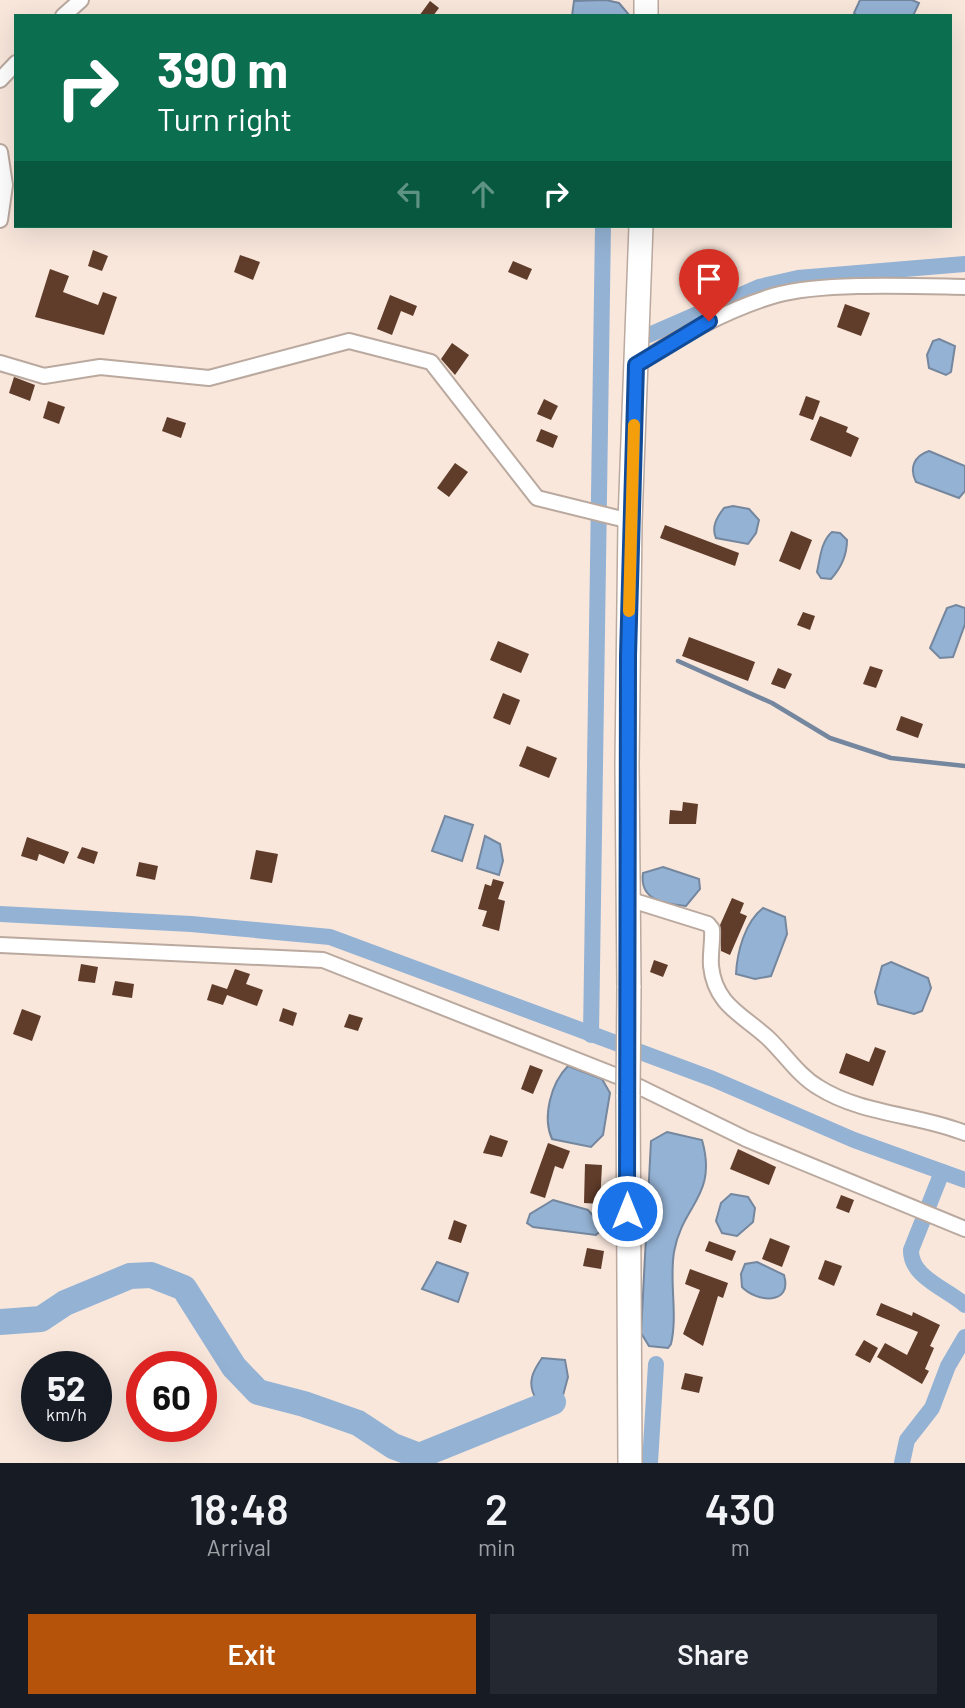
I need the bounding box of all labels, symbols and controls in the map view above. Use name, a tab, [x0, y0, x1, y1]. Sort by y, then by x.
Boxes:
text: 390 m	[157, 39, 288, 98]
icon: right	[42, 42, 133, 133]
text: Turn right	[157, 99, 292, 137]
icon: left	[391, 175, 429, 213]
icon: ahead	[464, 175, 502, 213]
icon: right	[537, 175, 575, 213]
pin	[679, 249, 739, 321]
icon: arrive	[690, 260, 728, 298]
position arrow	[590, 1174, 664, 1248]
speed limit sign: 60	[126, 1351, 217, 1442]
text: 52	[47, 1366, 86, 1408]
text: km/h	[46, 1403, 87, 1425]
text: 18:48	[189, 1483, 289, 1533]
text: 2	[485, 1483, 508, 1533]
text: 430	[705, 1483, 776, 1533]
text: Arrival	[207, 1533, 271, 1561]
text: min	[478, 1533, 515, 1561]
text: m	[731, 1533, 750, 1561]
button: Exit	[28, 1614, 476, 1694]
button: Share	[490, 1614, 937, 1694]

